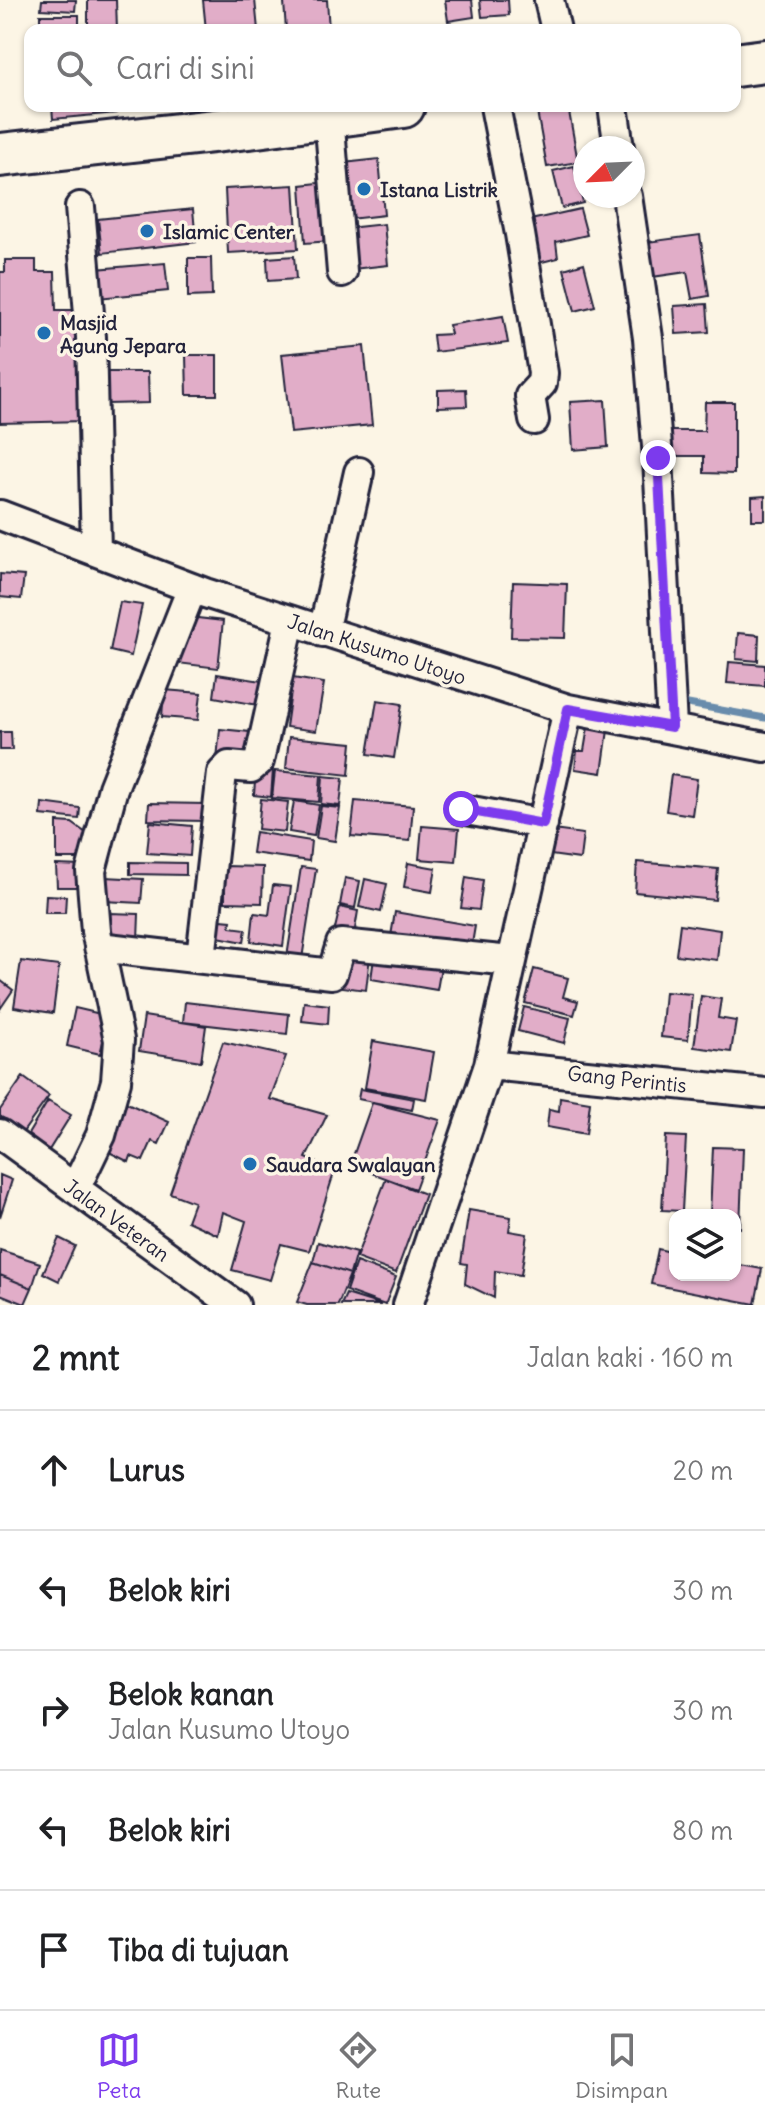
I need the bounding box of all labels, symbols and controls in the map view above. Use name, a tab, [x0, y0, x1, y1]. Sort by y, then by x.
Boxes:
search box	[24, 24, 741, 112]
icon: search	[52, 46, 96, 90]
text: Cari di sini	[116, 49, 255, 87]
north arrow	[573, 136, 645, 208]
place label: Istana Listrik	[380, 177, 498, 202]
marker: Istana Listrik	[355, 180, 373, 198]
place label: Islamic Center	[163, 219, 295, 244]
marker: Islamic Center	[138, 222, 156, 240]
place label: Masjid Agung Jepara	[60, 310, 187, 358]
marker: Masjid Agung Jepara	[35, 324, 53, 342]
route end	[640, 440, 676, 476]
street label: Jalan Kusumo Utoyo	[285, 608, 469, 690]
route start	[443, 791, 479, 827]
street label: Gang Perintis	[566, 1060, 688, 1098]
place label: Saudara Swalayan	[266, 1152, 436, 1177]
marker: Saudara Swalayan	[241, 1155, 259, 1173]
street label: Jalan Veteran	[59, 1173, 175, 1267]
map controls	[669, 1209, 741, 1281]
button: layers	[669, 1209, 741, 1281]
text: 2 mnt	[32, 1336, 119, 1379]
text: Jalan kaki · 160 m	[527, 1341, 733, 1374]
icon: ahead	[32, 1448, 76, 1492]
text: Lurus	[108, 1451, 185, 1489]
text: 20 m	[673, 1454, 733, 1487]
icon: left	[32, 1568, 76, 1612]
text: Belok kiri	[108, 1571, 231, 1609]
text: 30 m	[672, 1574, 733, 1607]
text: Belok kanan	[108, 1675, 274, 1713]
icon: right	[32, 1688, 76, 1732]
text: 30 m	[672, 1694, 733, 1727]
text: Jalan Kusumo Utoyo	[108, 1713, 350, 1746]
icon: left	[32, 1808, 76, 1852]
text: Belok kiri	[108, 1811, 231, 1849]
text: 80 m	[672, 1814, 733, 1847]
icon: arrive	[32, 1928, 76, 1972]
text: Tiba di tujuan	[108, 1931, 289, 1969]
tab: Peta	[97, 2028, 141, 2104]
tab: Rute	[335, 2028, 381, 2104]
tab: Disimpan	[575, 2028, 668, 2104]

